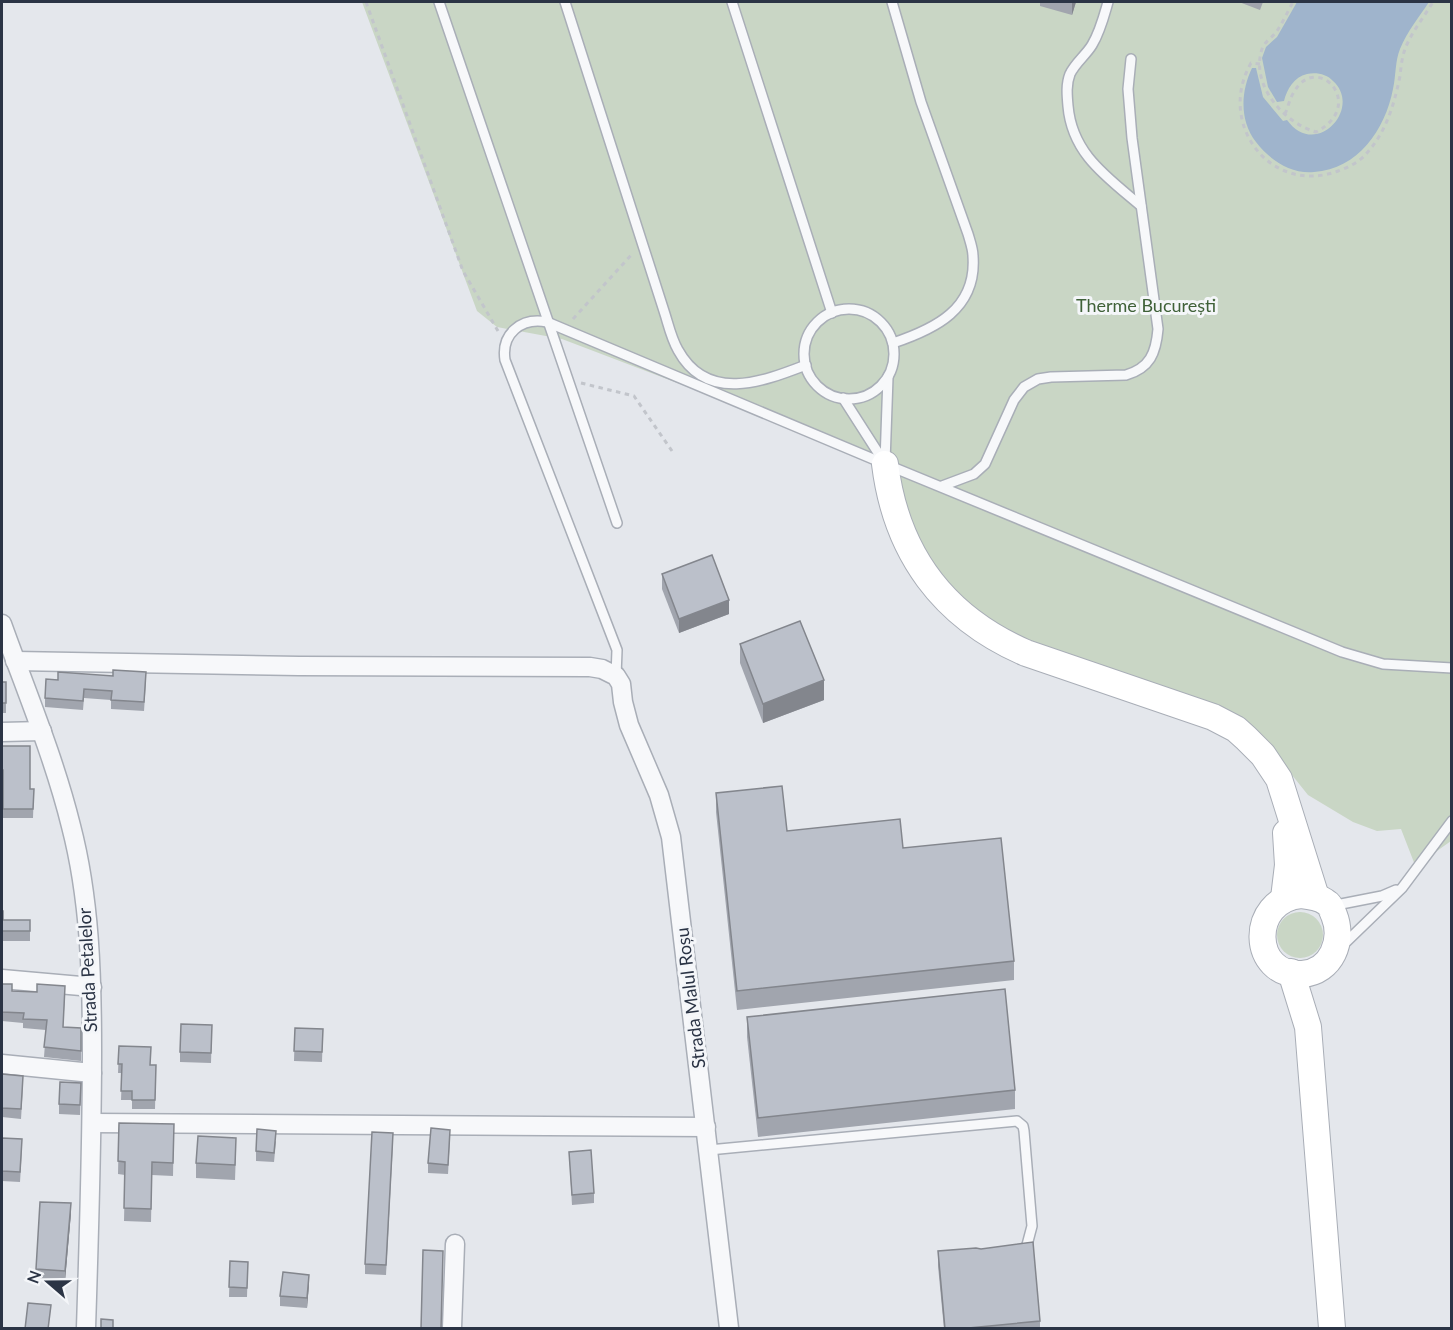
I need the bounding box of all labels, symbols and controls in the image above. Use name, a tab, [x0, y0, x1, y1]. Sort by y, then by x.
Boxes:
park label: Therme București	[1076, 294, 1216, 316]
street label: Strada Petalelor	[73, 907, 101, 1033]
street label: Strada Malul Roșu	[670, 926, 710, 1070]
north arrow	[18, 1252, 78, 1312]
text: N	[22, 1268, 44, 1286]

